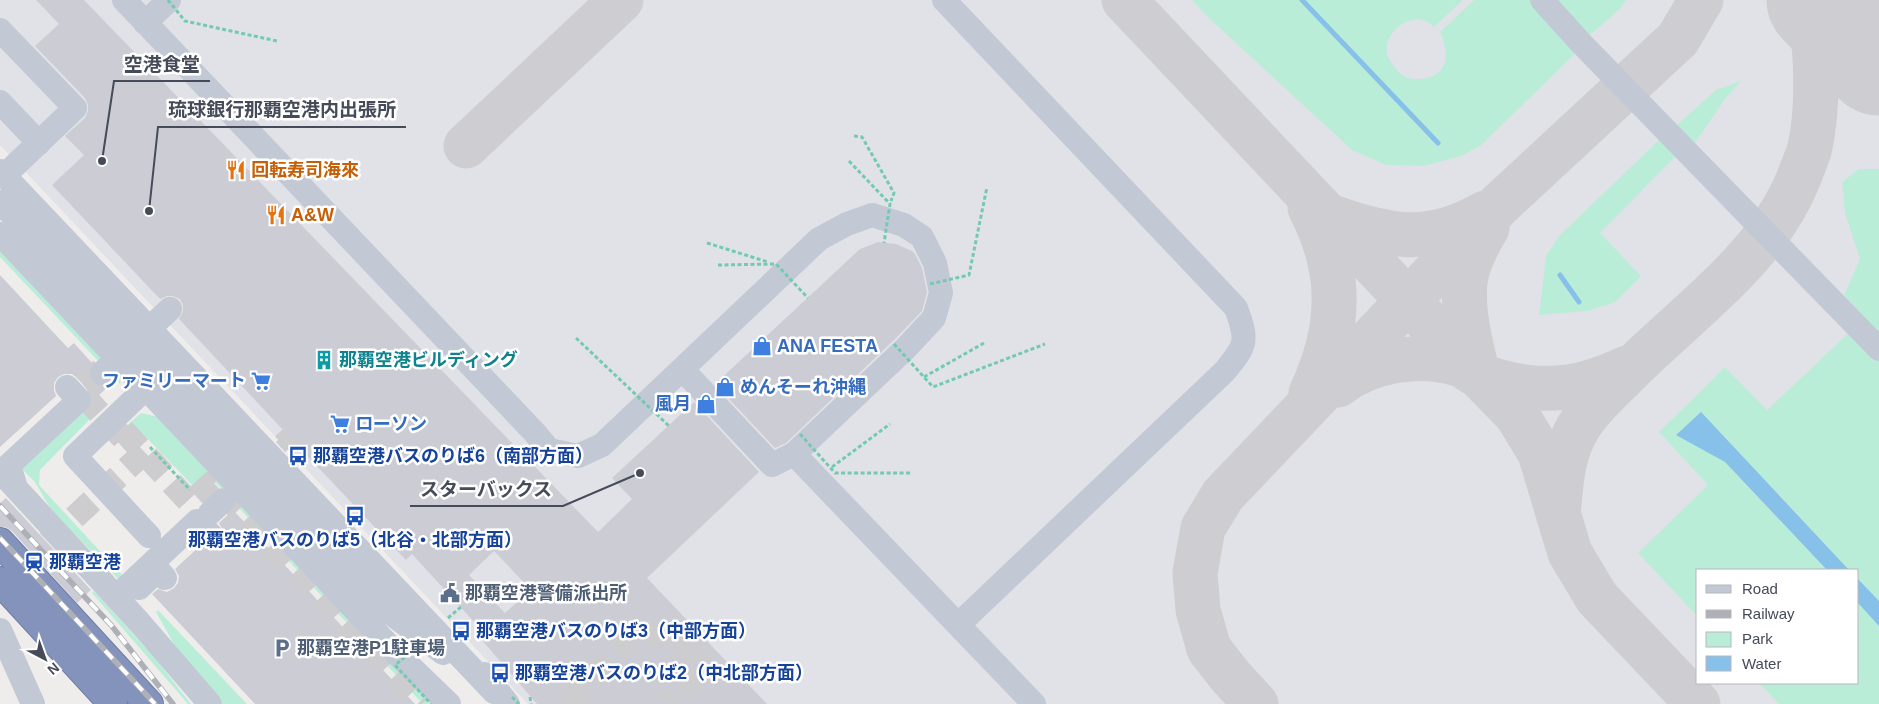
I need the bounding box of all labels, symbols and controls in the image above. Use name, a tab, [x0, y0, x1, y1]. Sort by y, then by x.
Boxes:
callout: 空港食堂	[114, 47, 210, 81]
text: 空港食堂	[124, 54, 200, 75]
callout: 琉球銀行那覇空港内出張所	[158, 93, 406, 127]
text: 琉球銀行那覇空港内出張所	[168, 99, 396, 120]
restaurant icon: 回転寿司海來	[225, 159, 247, 181]
place label: 回転寿司海來	[251, 160, 359, 180]
restaurant icon: A&W	[265, 204, 287, 226]
place label: A&W	[291, 205, 334, 225]
shop icon: ANA FESTA	[751, 335, 773, 357]
place label: ANA FESTA	[777, 336, 878, 356]
building icon: 那覇空港ビルディング	[313, 349, 335, 371]
place label: 那覇空港ビルディング	[339, 350, 518, 370]
supermarket icon: ファミリーマート	[250, 370, 272, 392]
place label: ファミリーマート	[102, 371, 246, 391]
shop icon: めんそーれ沖縄	[714, 376, 736, 398]
place label: めんそーれ沖縄	[740, 377, 866, 397]
shop icon: 風月	[695, 393, 717, 415]
place label: 風月	[655, 394, 691, 414]
supermarket icon: ローソン	[329, 413, 351, 435]
place label: ローソン	[355, 414, 427, 434]
bus stop icon: 那覇空港バスのりば6（南部方面）	[287, 445, 309, 467]
place label: 那覇空港バスのりば6（南部方面）	[313, 446, 593, 466]
callout: スターバックス	[410, 472, 563, 506]
text: スターバックス	[420, 479, 552, 500]
bus stop icon: 那覇空港バスのりば5（北谷・北部方面）	[344, 505, 366, 527]
place label: 那覇空港バスのりば5（北谷・北部方面）	[188, 530, 522, 550]
station icon: 那覇空港	[23, 551, 45, 573]
place label: 那覇空港	[49, 552, 121, 572]
legend	[1696, 569, 1859, 684]
text: Road	[1742, 580, 1778, 597]
public building icon: 那覇空港警備派出所	[439, 582, 461, 604]
place label: 那覇空港警備派出所	[465, 583, 627, 603]
text: Railway	[1742, 605, 1795, 622]
bus stop icon: 那覇空港バスのりば3（中部方面）	[450, 620, 472, 642]
place label: 那覇空港バスのりば3（中部方面）	[476, 621, 756, 641]
text: Park	[1742, 630, 1773, 647]
north arrow	[20, 634, 70, 684]
parking icon: 那覇空港P1駐車場	[271, 637, 293, 659]
place label: 那覇空港P1駐車場	[297, 638, 445, 658]
text: Water	[1742, 655, 1781, 672]
text: N	[44, 659, 63, 678]
bus stop icon: 那覇空港バスのりば2（中北部方面）	[489, 662, 511, 684]
place label: 那覇空港バスのりば2（中北部方面）	[515, 663, 813, 683]

